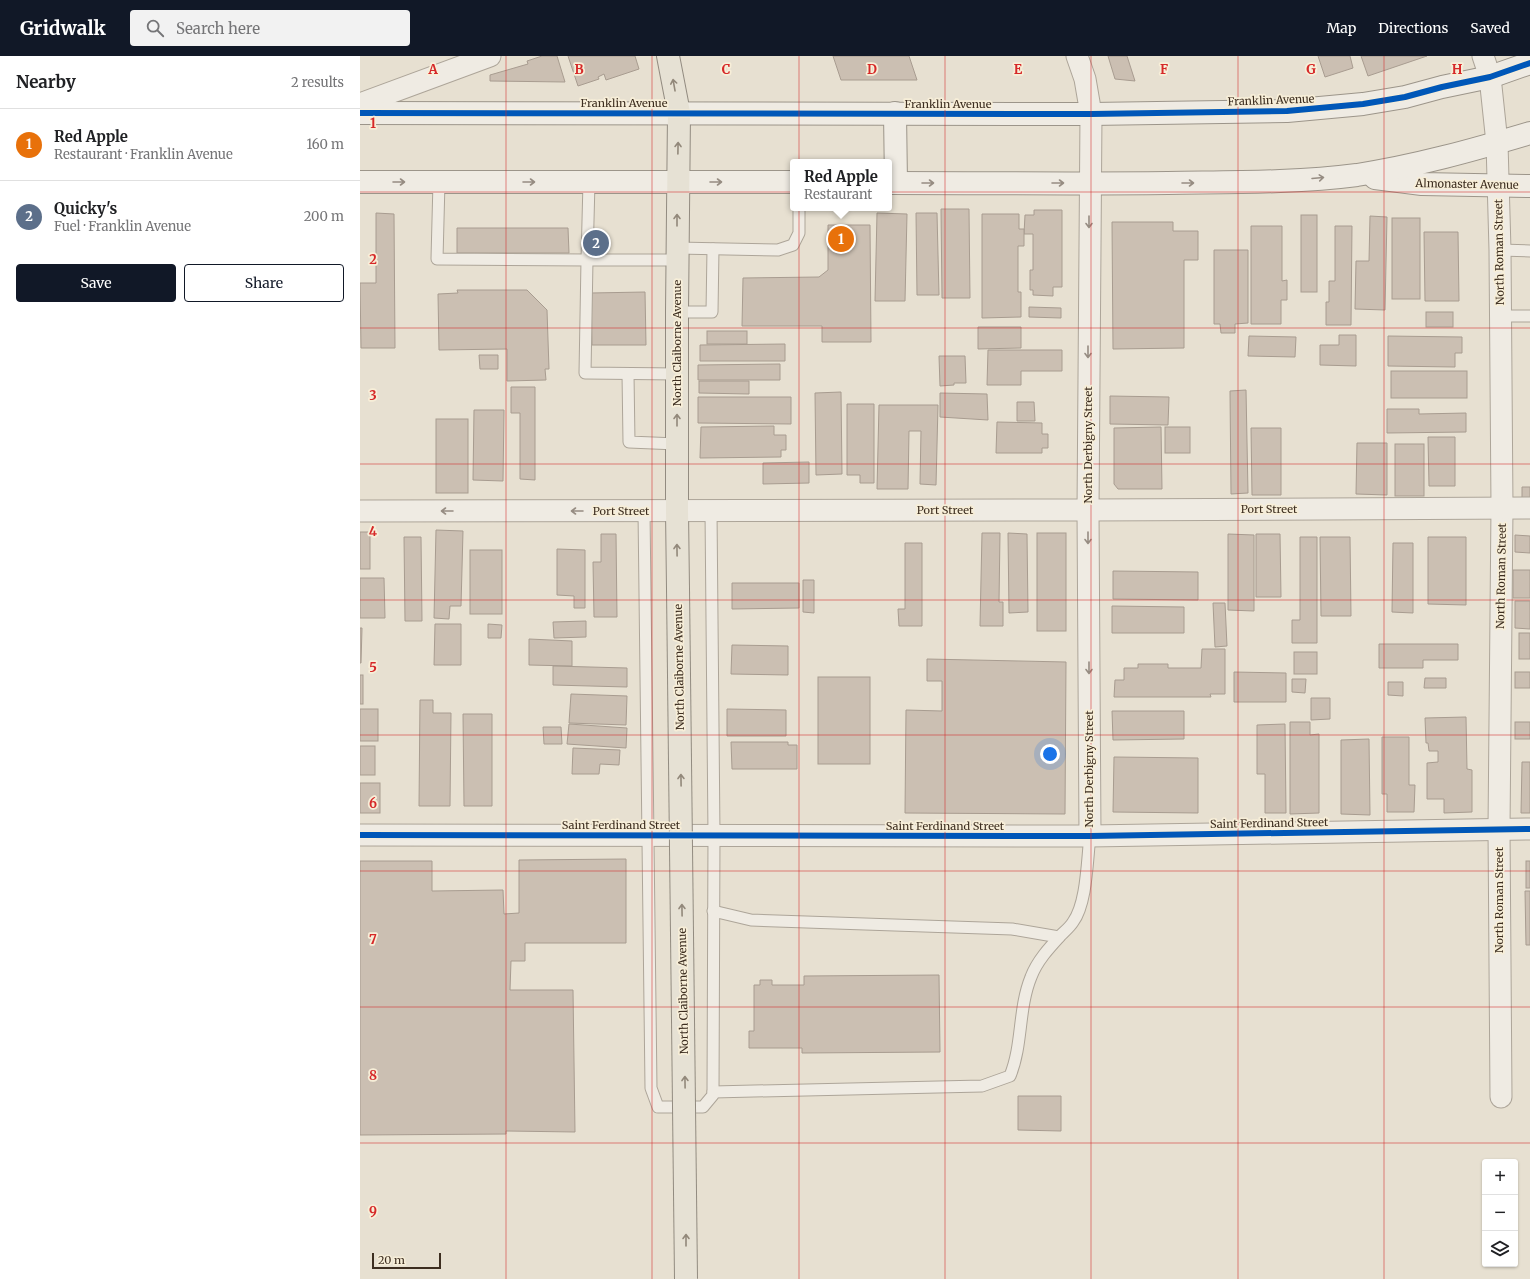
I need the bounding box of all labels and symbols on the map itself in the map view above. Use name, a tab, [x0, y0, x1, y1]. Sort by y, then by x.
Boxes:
text: A	[427, 61, 438, 78]
text: B	[574, 61, 584, 78]
text: C	[722, 61, 731, 78]
text: D	[867, 61, 877, 78]
text: E	[1014, 61, 1023, 78]
text: F	[1160, 61, 1168, 78]
text: G	[1306, 61, 1316, 78]
text: H	[1452, 61, 1463, 78]
one-way arrow	[670, 78, 678, 91]
street label: Franklin Avenue	[1227, 91, 1315, 109]
street label: Franklin Avenue	[581, 96, 668, 110]
street label: Franklin Avenue	[905, 97, 992, 111]
text: 1	[370, 115, 376, 132]
one-way arrow	[674, 142, 682, 155]
one-way arrow	[1311, 174, 1324, 182]
street label: Almonaster Avenue	[1414, 176, 1519, 192]
one-way arrow	[392, 178, 405, 186]
one-way arrow	[522, 178, 535, 186]
one-way arrow	[709, 178, 722, 186]
one-way arrow	[921, 179, 934, 187]
one-way arrow	[1051, 179, 1064, 187]
one-way arrow	[1181, 179, 1194, 187]
street label: North Roman Street	[1491, 198, 1507, 305]
one-way arrow	[673, 214, 681, 227]
one-way arrow	[1085, 215, 1093, 228]
pin: 1	[828, 224, 854, 254]
pin: 2	[583, 228, 609, 258]
text: 2	[369, 251, 377, 268]
street label: North Claiborne Avenue	[670, 280, 684, 406]
one-way arrow	[1085, 345, 1092, 358]
street label: North Derbigny Street	[1081, 386, 1095, 504]
text: 3	[369, 387, 377, 404]
one-way arrow	[673, 414, 681, 427]
street label: Port Street	[1241, 502, 1298, 516]
street label: Port Street	[917, 503, 974, 517]
street label: Port Street	[593, 504, 650, 518]
one-way arrow	[441, 507, 454, 515]
one-way arrow	[571, 507, 584, 515]
street label: North Roman Street	[1493, 522, 1509, 629]
text: 4	[369, 523, 378, 540]
one-way arrow	[1084, 531, 1092, 544]
one-way arrow	[674, 544, 681, 557]
street label: North Claiborne Avenue	[671, 604, 687, 730]
text: 5	[369, 659, 377, 676]
one-way arrow	[1085, 661, 1093, 674]
street label: North Derbigny Street	[1082, 710, 1096, 828]
your location	[1040, 744, 1060, 764]
one-way arrow	[677, 774, 685, 787]
text: 6	[369, 795, 377, 812]
street label: Saint Ferdinand Street	[1210, 815, 1329, 831]
street label: Saint Ferdinand Street	[562, 818, 681, 832]
street label: Saint Ferdinand Street	[886, 819, 1005, 833]
street label: North Roman Street	[1492, 846, 1506, 953]
one-way arrow	[679, 904, 686, 917]
street label: North Claiborne Avenue	[675, 928, 691, 1054]
text: 7	[369, 931, 377, 948]
text: 8	[369, 1067, 377, 1084]
one-way arrow	[681, 1076, 688, 1089]
text: 9	[369, 1203, 377, 1220]
one-way arrow	[682, 1234, 690, 1247]
scale bar	[372, 1251, 441, 1270]

